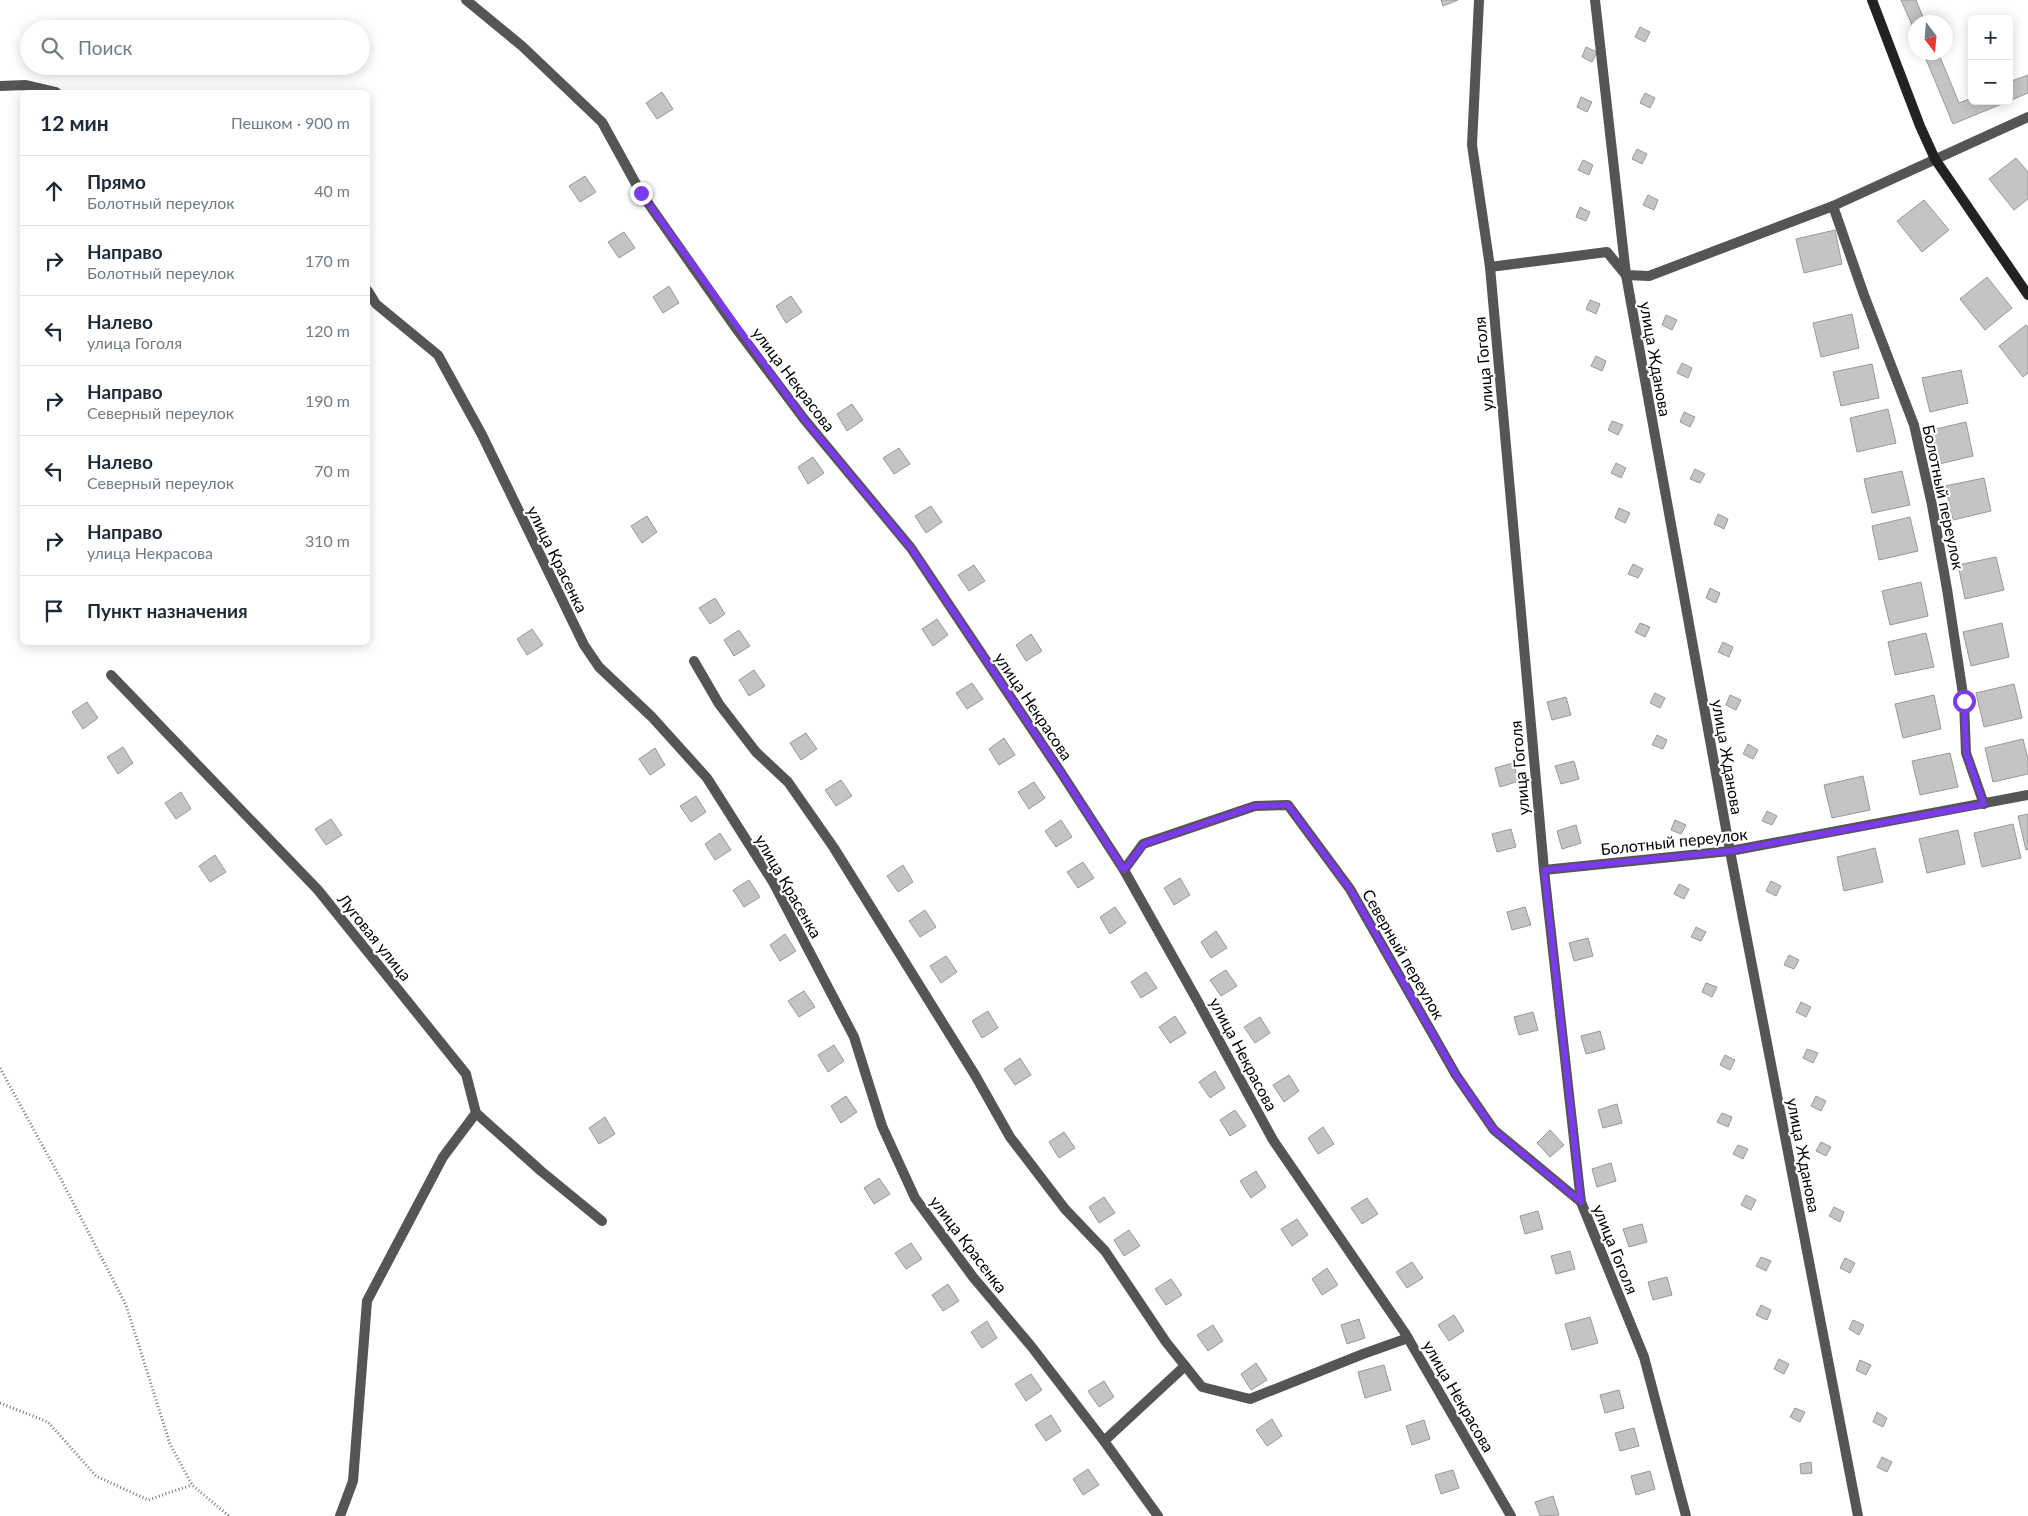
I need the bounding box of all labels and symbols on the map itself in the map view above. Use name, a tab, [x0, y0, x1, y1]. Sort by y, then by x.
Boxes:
north arrow	[1908, 15, 1953, 60]
route end	[630, 182, 653, 205]
street label: улица Жданова	[1637, 300, 1675, 418]
street label: улица Гоголя	[1469, 316, 1497, 412]
street label: улица Некрасова	[749, 323, 839, 435]
street label: Болотный переулок	[1919, 423, 1969, 572]
street label: улица Красенка	[524, 502, 592, 616]
street label: улица Некрасова	[991, 649, 1077, 763]
route start	[1953, 690, 1976, 713]
street label: улица Жданова	[1709, 698, 1747, 816]
street label: улица Гоголя	[1505, 720, 1533, 816]
street label: Болотный переулок	[1600, 824, 1749, 858]
street label: улица Красенка	[752, 831, 826, 941]
street label: Северный переулок	[1359, 886, 1449, 1023]
street label: Луговая улица	[333, 889, 416, 984]
street label: улица Некрасова	[1206, 994, 1282, 1114]
street label: улица Жданова	[1784, 1096, 1824, 1214]
street label: улица Красенка	[926, 1192, 1012, 1296]
street label: улица Гоголя	[1589, 1201, 1643, 1297]
street label: улица Некрасова	[1419, 1337, 1499, 1455]

